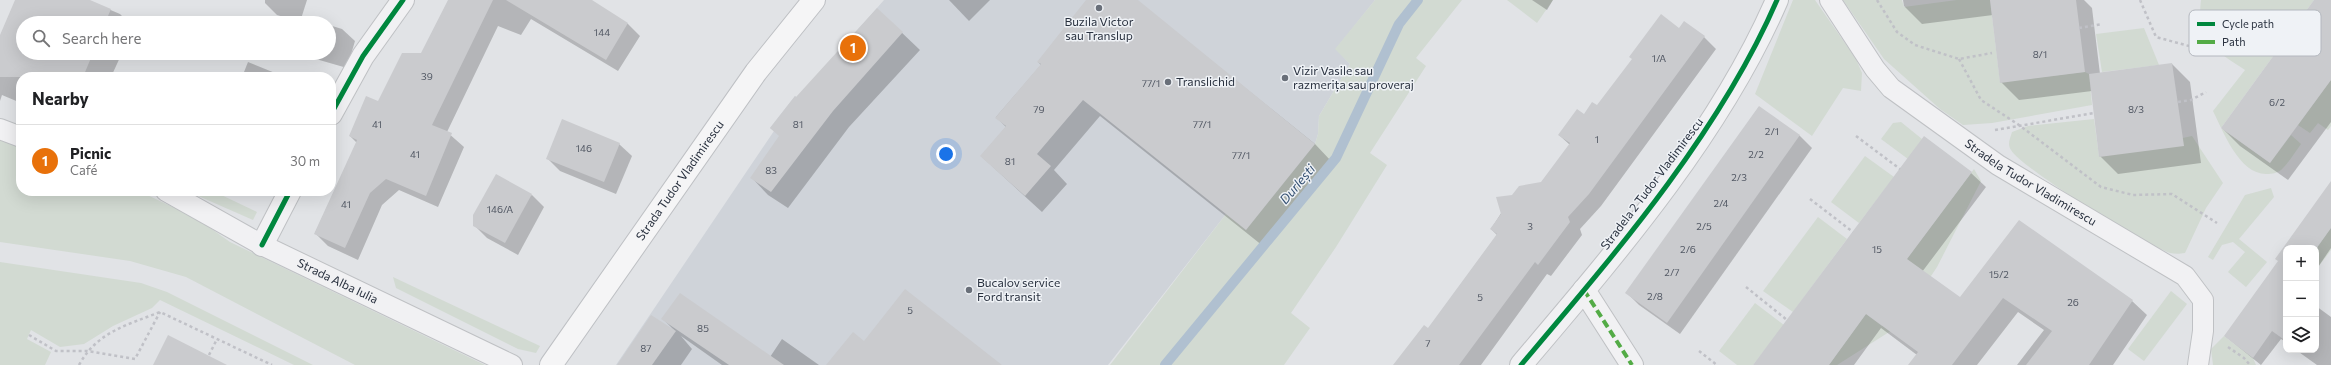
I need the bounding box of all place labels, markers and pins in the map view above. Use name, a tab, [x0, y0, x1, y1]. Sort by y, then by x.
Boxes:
marker: Buzila Victor sau Translup	[1094, 3, 1104, 13]
place label: Buzila Victor sau Translup	[1064, 14, 1134, 42]
pin: 1	[840, 33, 866, 63]
place label: Vizir Vasile sau razmerița sau proveraj	[1293, 63, 1414, 92]
marker: Vizir Vasile sau razmerița sau proveraj	[1280, 73, 1290, 83]
place label: Translichid	[1176, 74, 1235, 88]
marker: Translichid	[1163, 77, 1173, 87]
place label: Bucalov service Ford transit	[977, 275, 1060, 303]
marker: Bucalov service Ford transit	[964, 285, 974, 295]

